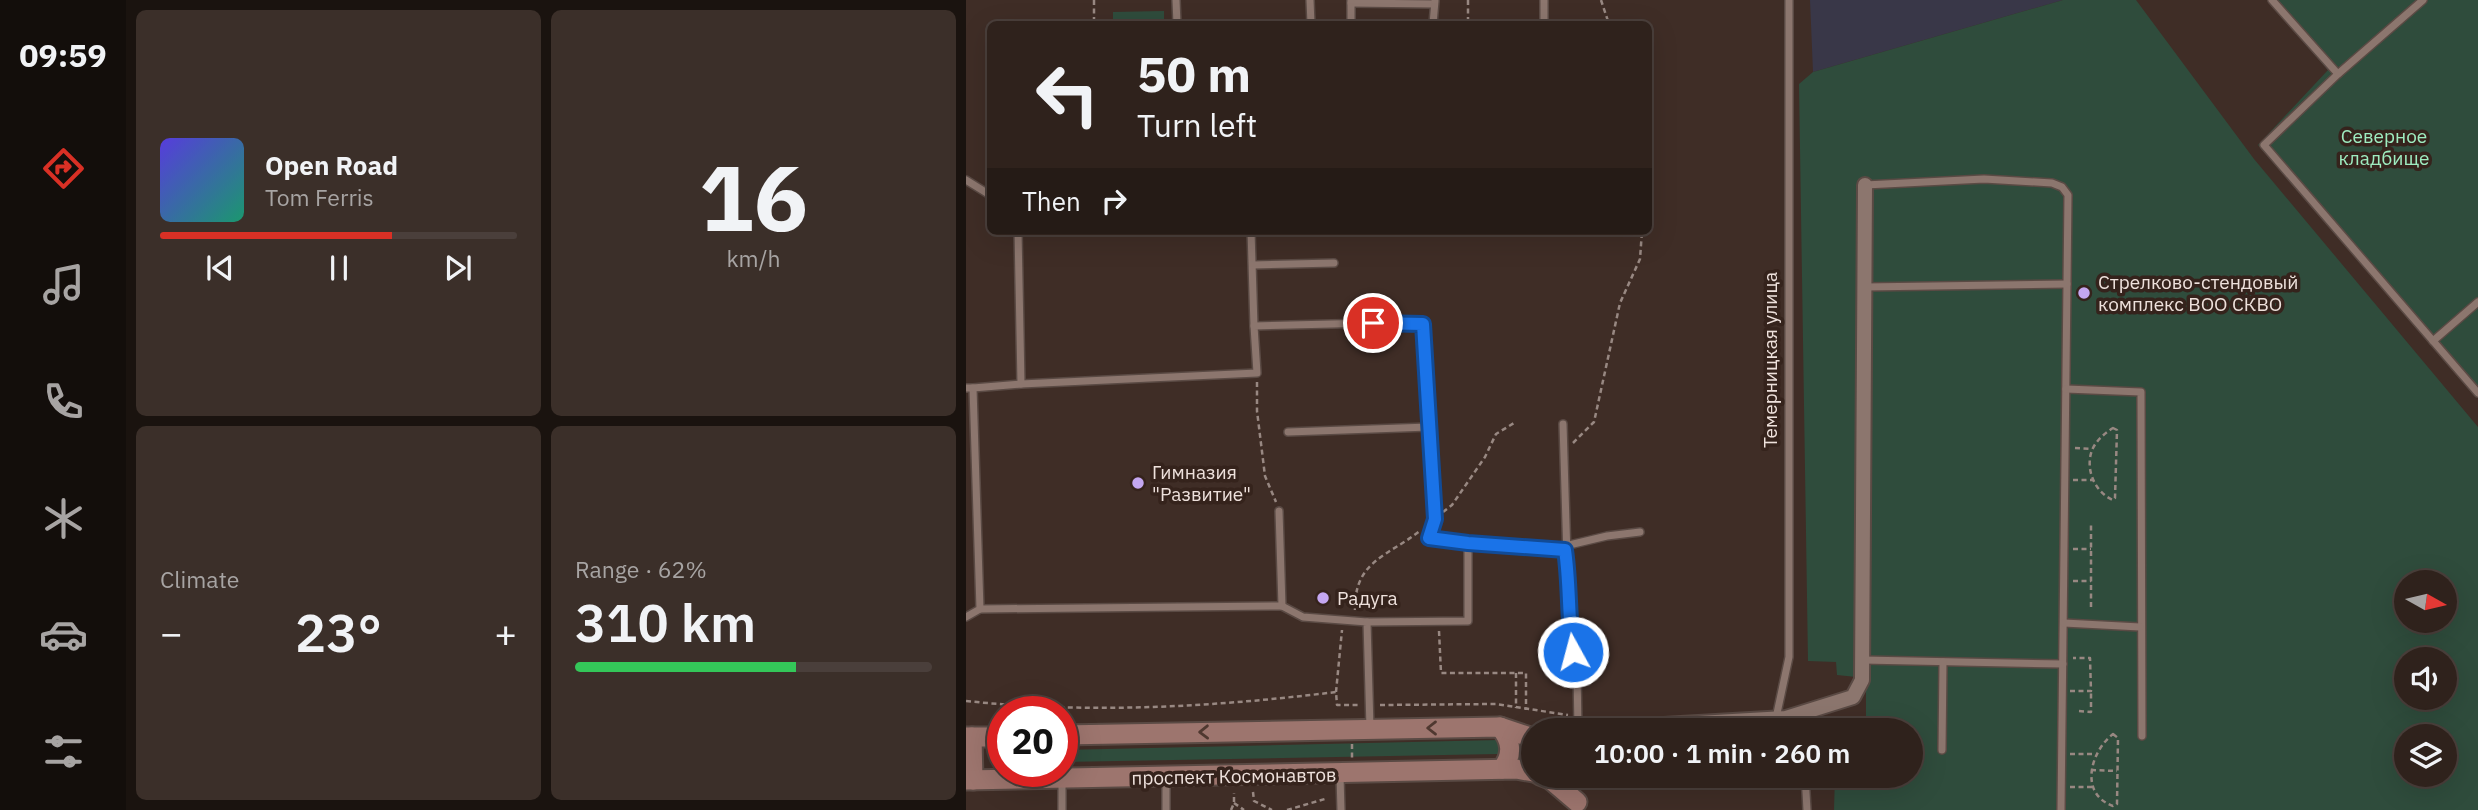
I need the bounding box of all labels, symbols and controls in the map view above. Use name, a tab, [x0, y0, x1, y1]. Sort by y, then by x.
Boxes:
text: 09:59	[19, 34, 107, 76]
text: 50 m	[1137, 42, 1251, 105]
icon: left	[1022, 49, 1113, 140]
text: Turn left	[1137, 104, 1257, 146]
park label: Северное кладбище	[2338, 124, 2430, 170]
text: 16	[699, 138, 808, 256]
icon: directions	[39, 144, 88, 193]
text: Open Road	[265, 148, 398, 182]
text: Tom Ferris	[265, 182, 374, 212]
icon: right	[1095, 182, 1133, 220]
text: Then	[1022, 184, 1081, 218]
text: km/h	[726, 243, 781, 273]
icon: previous	[201, 249, 239, 287]
icon: pause	[320, 249, 358, 287]
icon: next	[439, 249, 477, 287]
icon: music	[39, 260, 88, 309]
place label: Стрелково-стендовый комплекс ВОО СКВО	[2098, 270, 2298, 316]
street label: Темерницкая улица	[1758, 272, 1782, 448]
marker: Стрелково-стендовый комплекс ВОО СКВО	[2076, 285, 2092, 301]
pin	[1343, 293, 1403, 353]
icon: arrive	[1354, 304, 1392, 342]
icon: phone	[39, 377, 88, 426]
place label: Гимназия "Развитие"	[1152, 460, 1251, 506]
marker: Гимназия "Развитие"	[1130, 475, 1146, 491]
icon: climate	[39, 494, 88, 543]
text: Range · 62%	[575, 554, 707, 584]
text: Climate	[160, 564, 239, 594]
north arrow	[2394, 570, 2457, 634]
map controls	[2394, 570, 2457, 787]
place label: Радуга	[1337, 586, 1398, 610]
text: 310 km	[575, 589, 756, 656]
marker: Радуга	[1315, 590, 1331, 606]
text: 23°	[295, 599, 382, 666]
text: −	[160, 608, 183, 657]
text: +	[494, 608, 517, 657]
icon: car	[39, 610, 88, 659]
position arrow	[1536, 615, 1610, 689]
button: sound	[2394, 647, 2457, 710]
speed limit sign: 20	[987, 696, 1078, 787]
one-way arrow	[1426, 720, 1436, 736]
one-way arrow	[1199, 724, 1209, 740]
button: layers	[2394, 724, 2457, 787]
icon: filters	[39, 727, 88, 776]
text: 10:00 · 1 min · 260 m	[1594, 736, 1850, 770]
street label: проспект Космонавтов	[1131, 762, 1337, 790]

